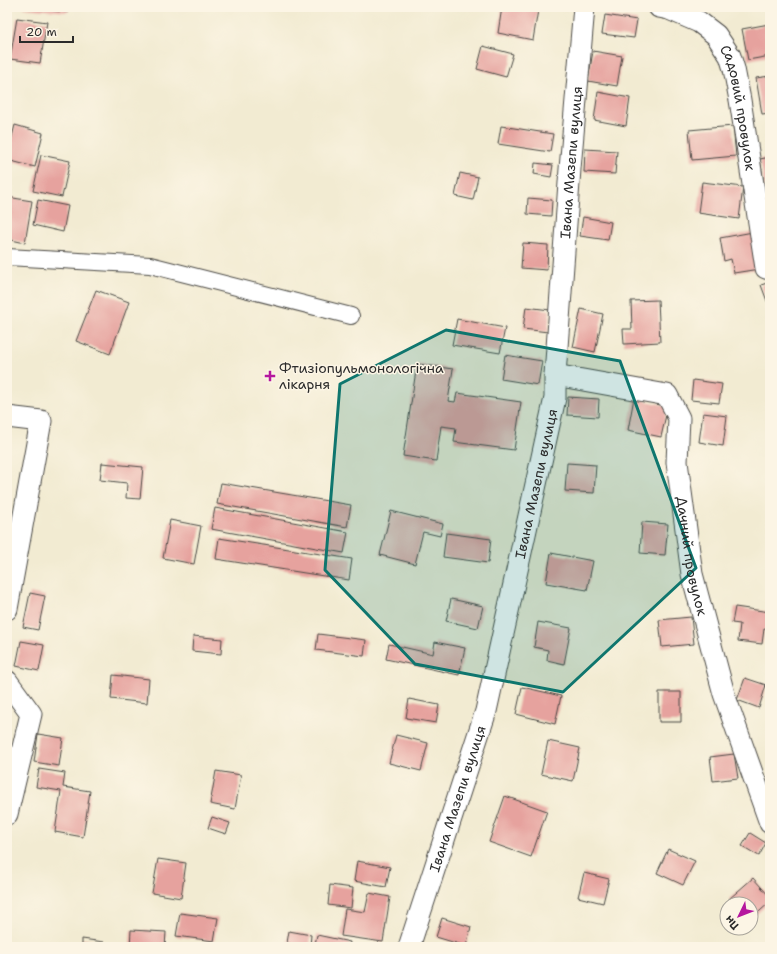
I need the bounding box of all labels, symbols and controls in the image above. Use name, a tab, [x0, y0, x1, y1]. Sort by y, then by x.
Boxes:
scale bar	[20, 18, 73, 44]
text: 20 m	[26, 24, 57, 40]
street label: Садовий провулок	[716, 41, 760, 173]
street label: Івана Мазепи вулиця	[556, 85, 586, 239]
place label: Фтизіопульмонологічна лікарня	[279, 359, 444, 393]
marker: Фтизіопульмонологічна лікарня	[264, 370, 276, 382]
street label: Івана Мазепи вулиця	[511, 407, 561, 560]
street label: Дачний провулок	[673, 495, 712, 618]
street label: Івана Мазепи вулиця	[425, 723, 490, 874]
north arrow	[719, 896, 759, 936]
text: Пн	[722, 912, 742, 933]

